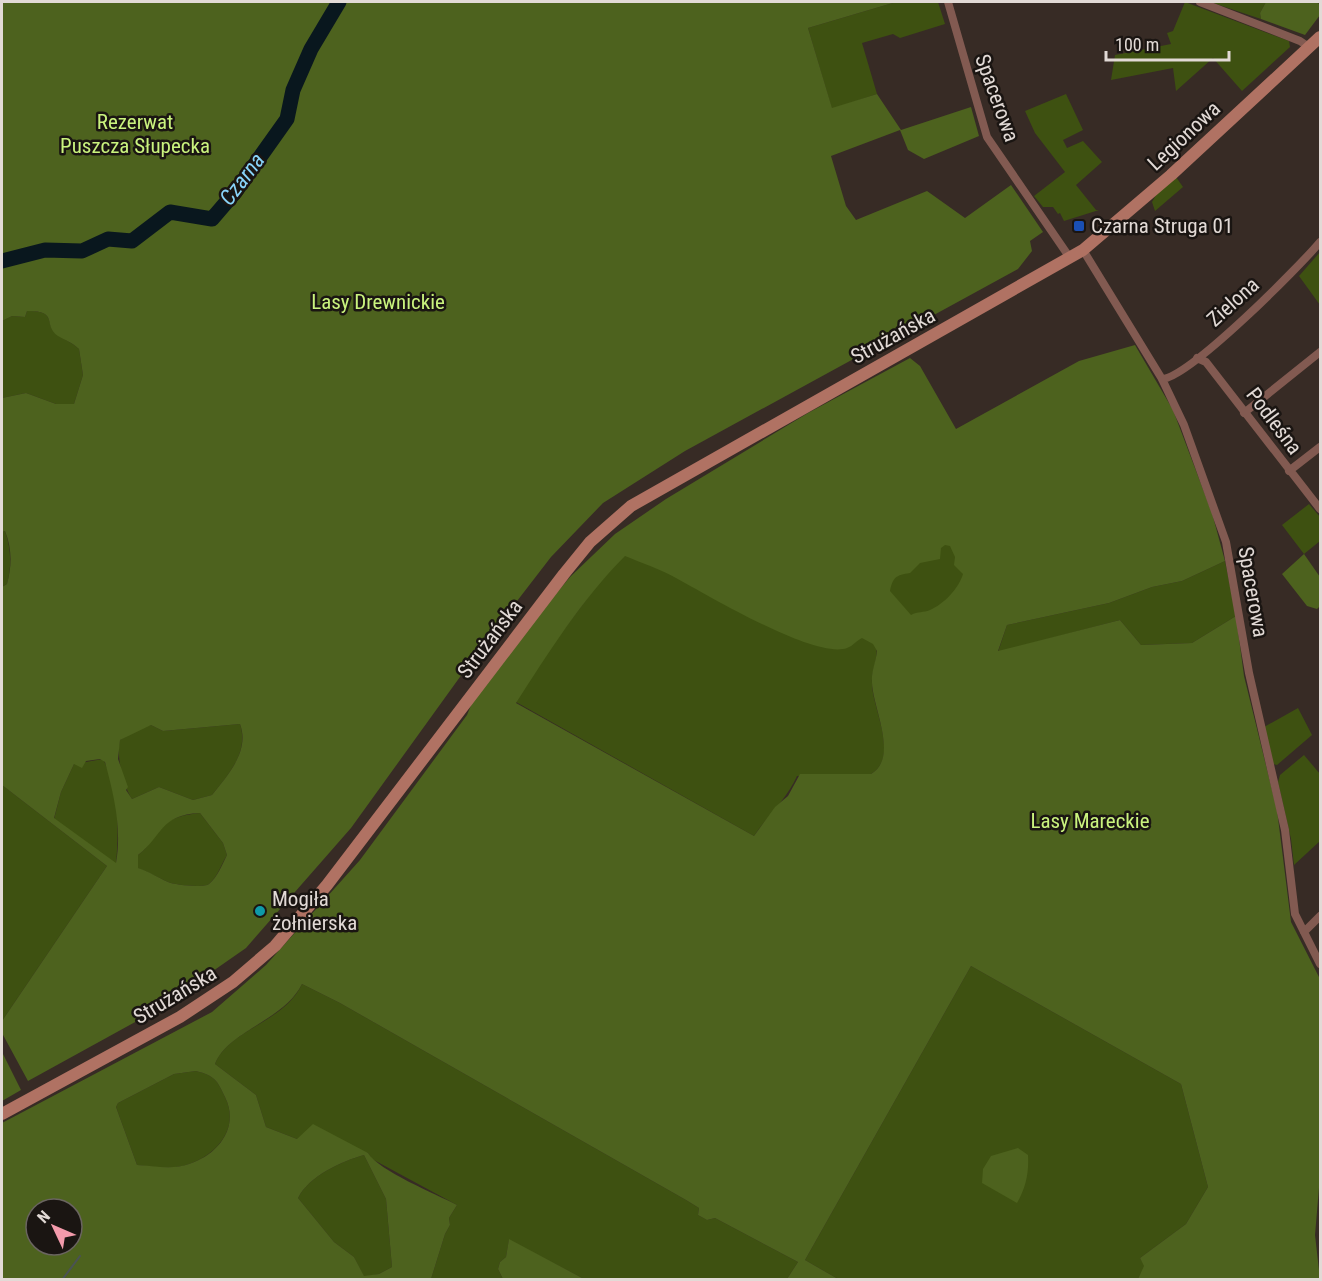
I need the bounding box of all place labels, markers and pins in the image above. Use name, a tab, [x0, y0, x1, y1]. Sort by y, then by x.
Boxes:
place label: Czarna Struga 01	[1091, 214, 1233, 238]
marker: Czarna Struga 01	[1072, 219, 1086, 233]
place label: Mogiła żołnierska	[272, 887, 357, 935]
marker: Mogiła żołnierska	[253, 904, 267, 918]

